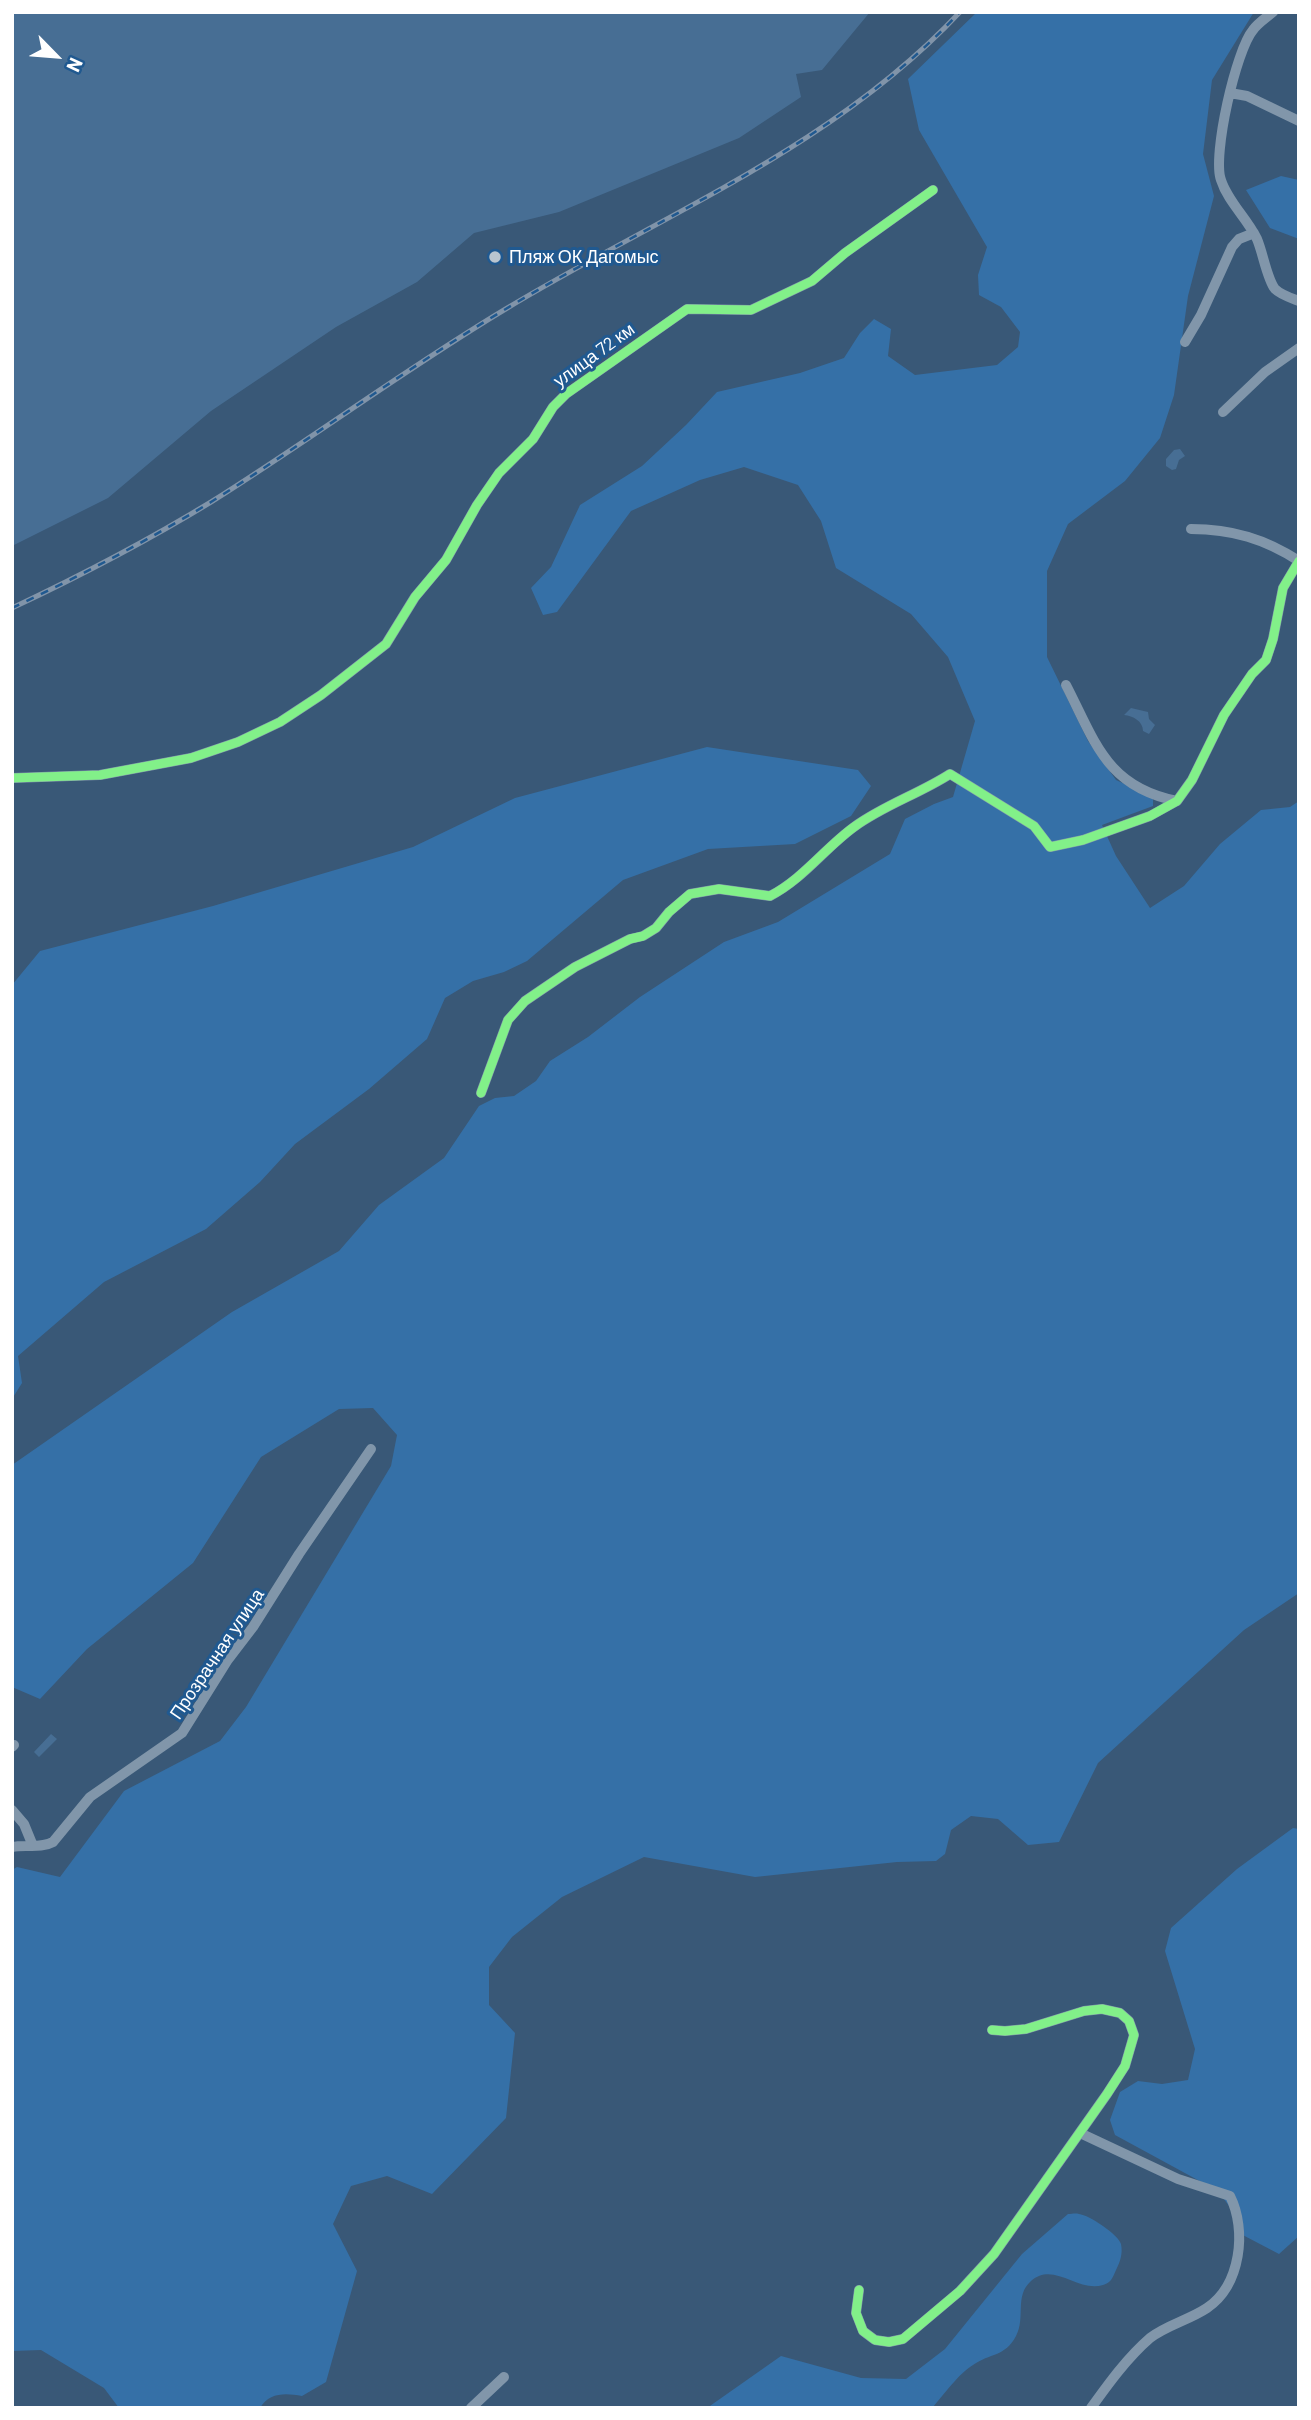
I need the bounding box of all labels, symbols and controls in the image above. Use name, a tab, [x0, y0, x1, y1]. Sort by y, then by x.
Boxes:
north arrow	[21, 21, 91, 91]
text: N	[62, 54, 89, 76]
place label: Пляж ОК Дагомыс	[509, 246, 659, 268]
marker: Пляж ОК Дагомыс	[487, 249, 503, 265]
street label: улица 72 км	[549, 318, 639, 392]
street label: Прозрачная улица	[165, 1585, 269, 1723]

